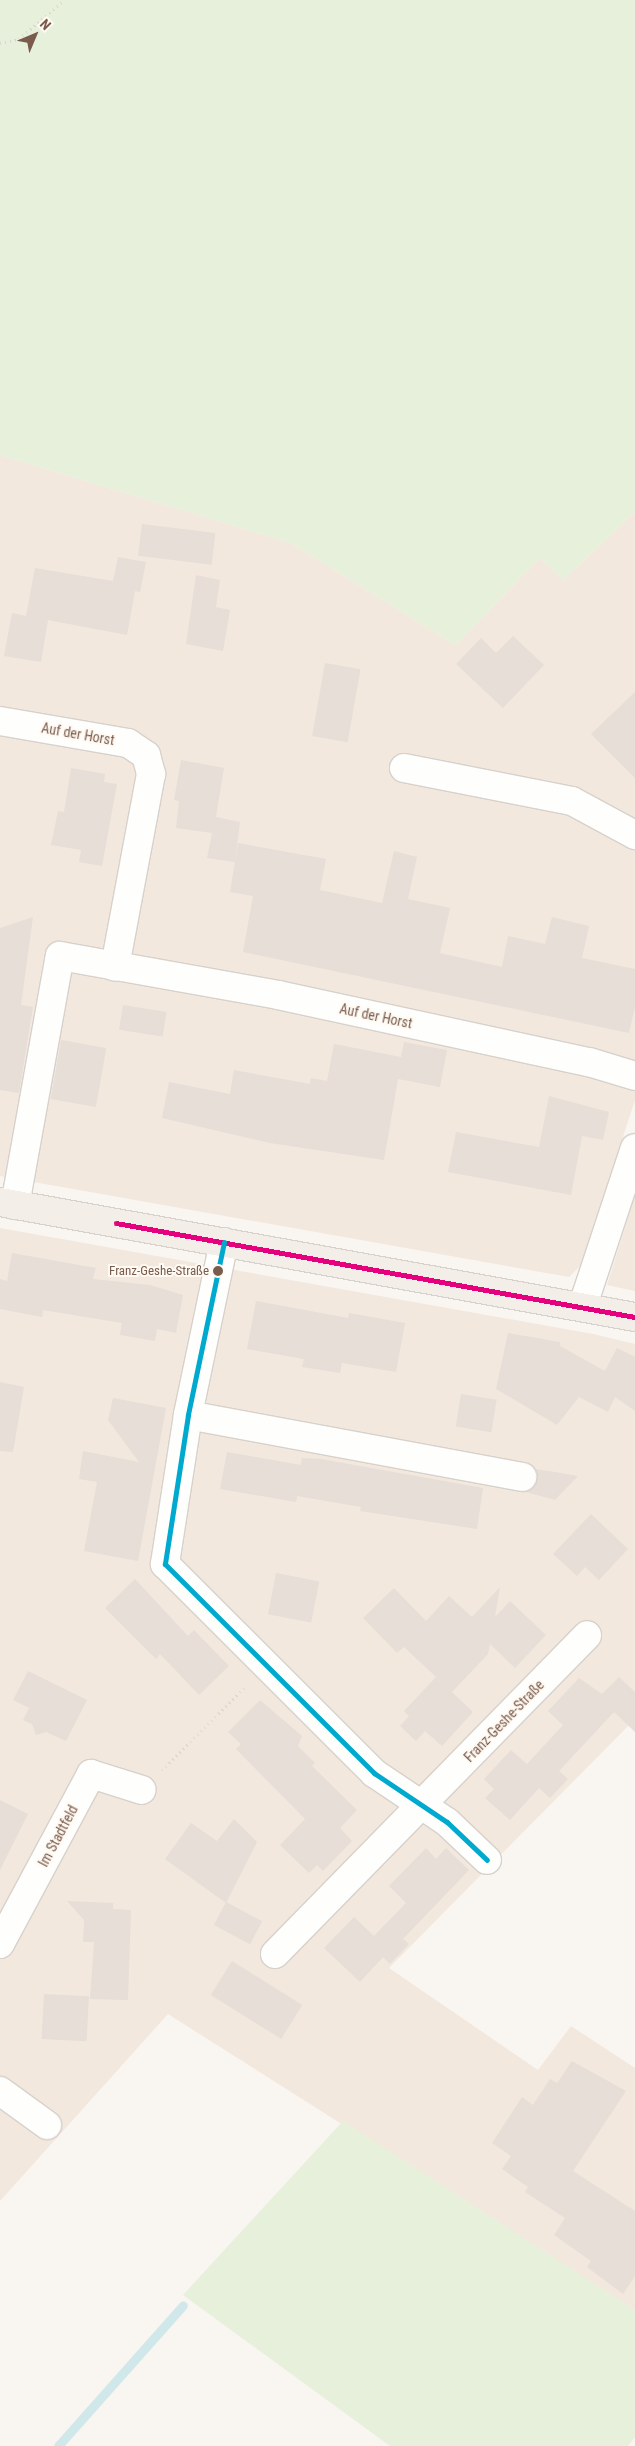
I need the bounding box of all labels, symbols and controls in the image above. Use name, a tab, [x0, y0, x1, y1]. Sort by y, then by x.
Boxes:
north arrow	[10, 10, 60, 60]
text: N	[37, 16, 54, 33]
street label: Auf der Horst	[40, 719, 116, 749]
street label: Auf der Horst	[338, 1000, 414, 1032]
place label: Franz-Geshe-Straße	[109, 1263, 209, 1279]
marker: Franz-Geshe-Straße	[213, 1266, 223, 1276]
street label: Franz-Geshe-Straße	[461, 1676, 547, 1766]
street label: Im Stadtfeld	[35, 1802, 81, 1870]

